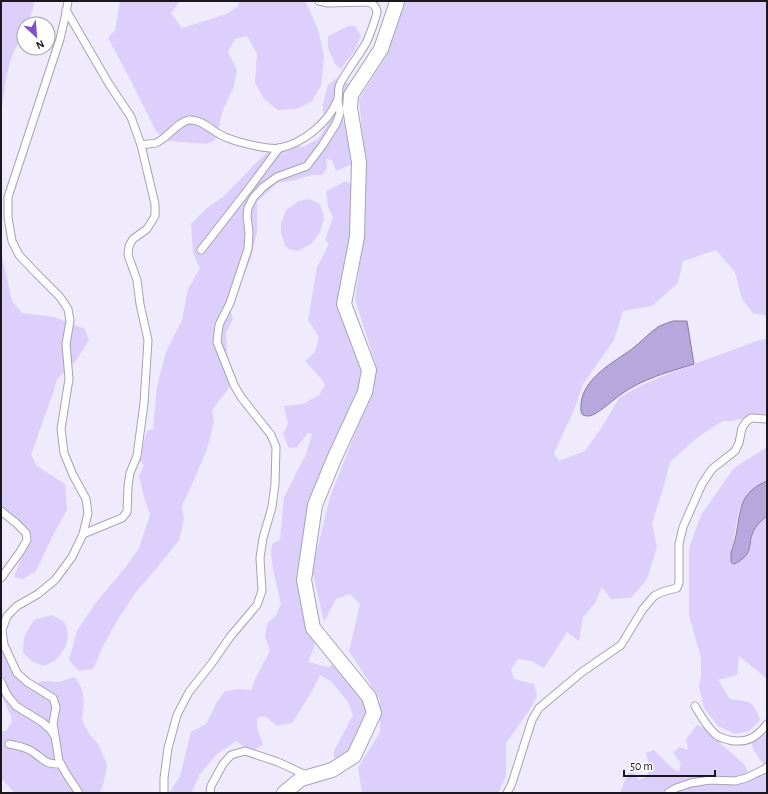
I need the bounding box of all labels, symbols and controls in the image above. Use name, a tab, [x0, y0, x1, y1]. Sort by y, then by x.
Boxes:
north arrow	[16, 16, 56, 56]
text: N	[34, 38, 46, 51]
scale bar	[624, 752, 715, 778]
text: 50 m	[630, 760, 653, 772]

